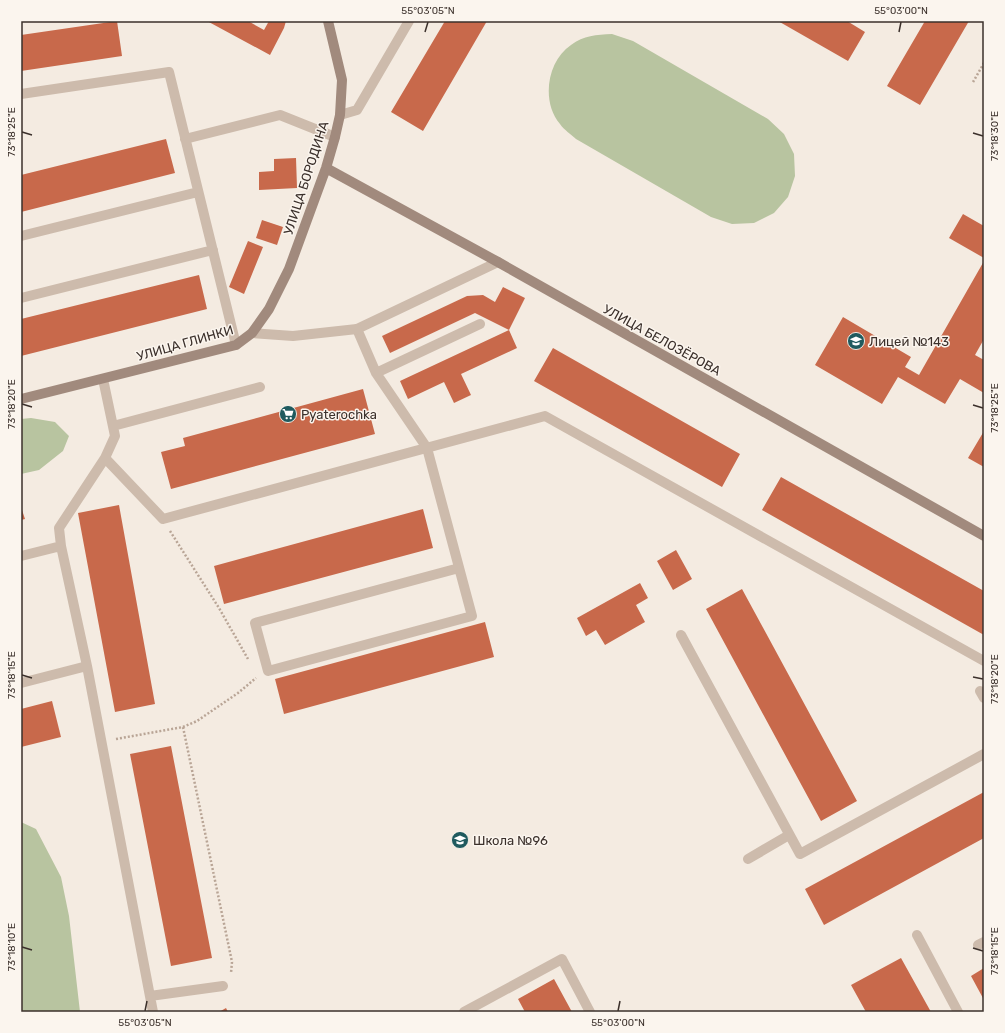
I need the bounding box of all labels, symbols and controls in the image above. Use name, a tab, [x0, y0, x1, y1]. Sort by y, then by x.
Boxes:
text: 55°03'05"N	[401, 5, 455, 17]
text: 55°03'00"N	[874, 5, 928, 17]
text: 73°18'25"E	[6, 107, 18, 157]
text: 73°18'30"E	[989, 111, 1001, 161]
street label: УЛИЦА БОРОДИНА	[281, 119, 332, 237]
street label: УЛИЦА БЕЛОЗЁРОВА	[601, 301, 724, 379]
street label: УЛИЦА ГЛИНКИ	[135, 322, 235, 364]
school or university icon: Лицей №143	[846, 331, 866, 351]
place label: Лицей №143	[869, 334, 949, 349]
text: 73°18'20"E	[6, 379, 18, 429]
text: 73°18'25"E	[989, 383, 1001, 433]
supermarket icon: Pyaterochka	[278, 404, 298, 424]
place label: Pyaterochka	[301, 407, 377, 422]
text: 73°18'15"E	[6, 651, 18, 699]
text: 73°18'20"E	[989, 654, 1001, 704]
school or university icon: Школа №96	[450, 830, 470, 850]
place label: Школа №96	[473, 833, 548, 848]
text: 73°18'10"E	[6, 923, 18, 971]
text: 73°18'15"E	[989, 927, 1001, 975]
text: 55°03'05"N	[118, 1017, 172, 1029]
text: 55°03'00"N	[591, 1017, 645, 1029]

